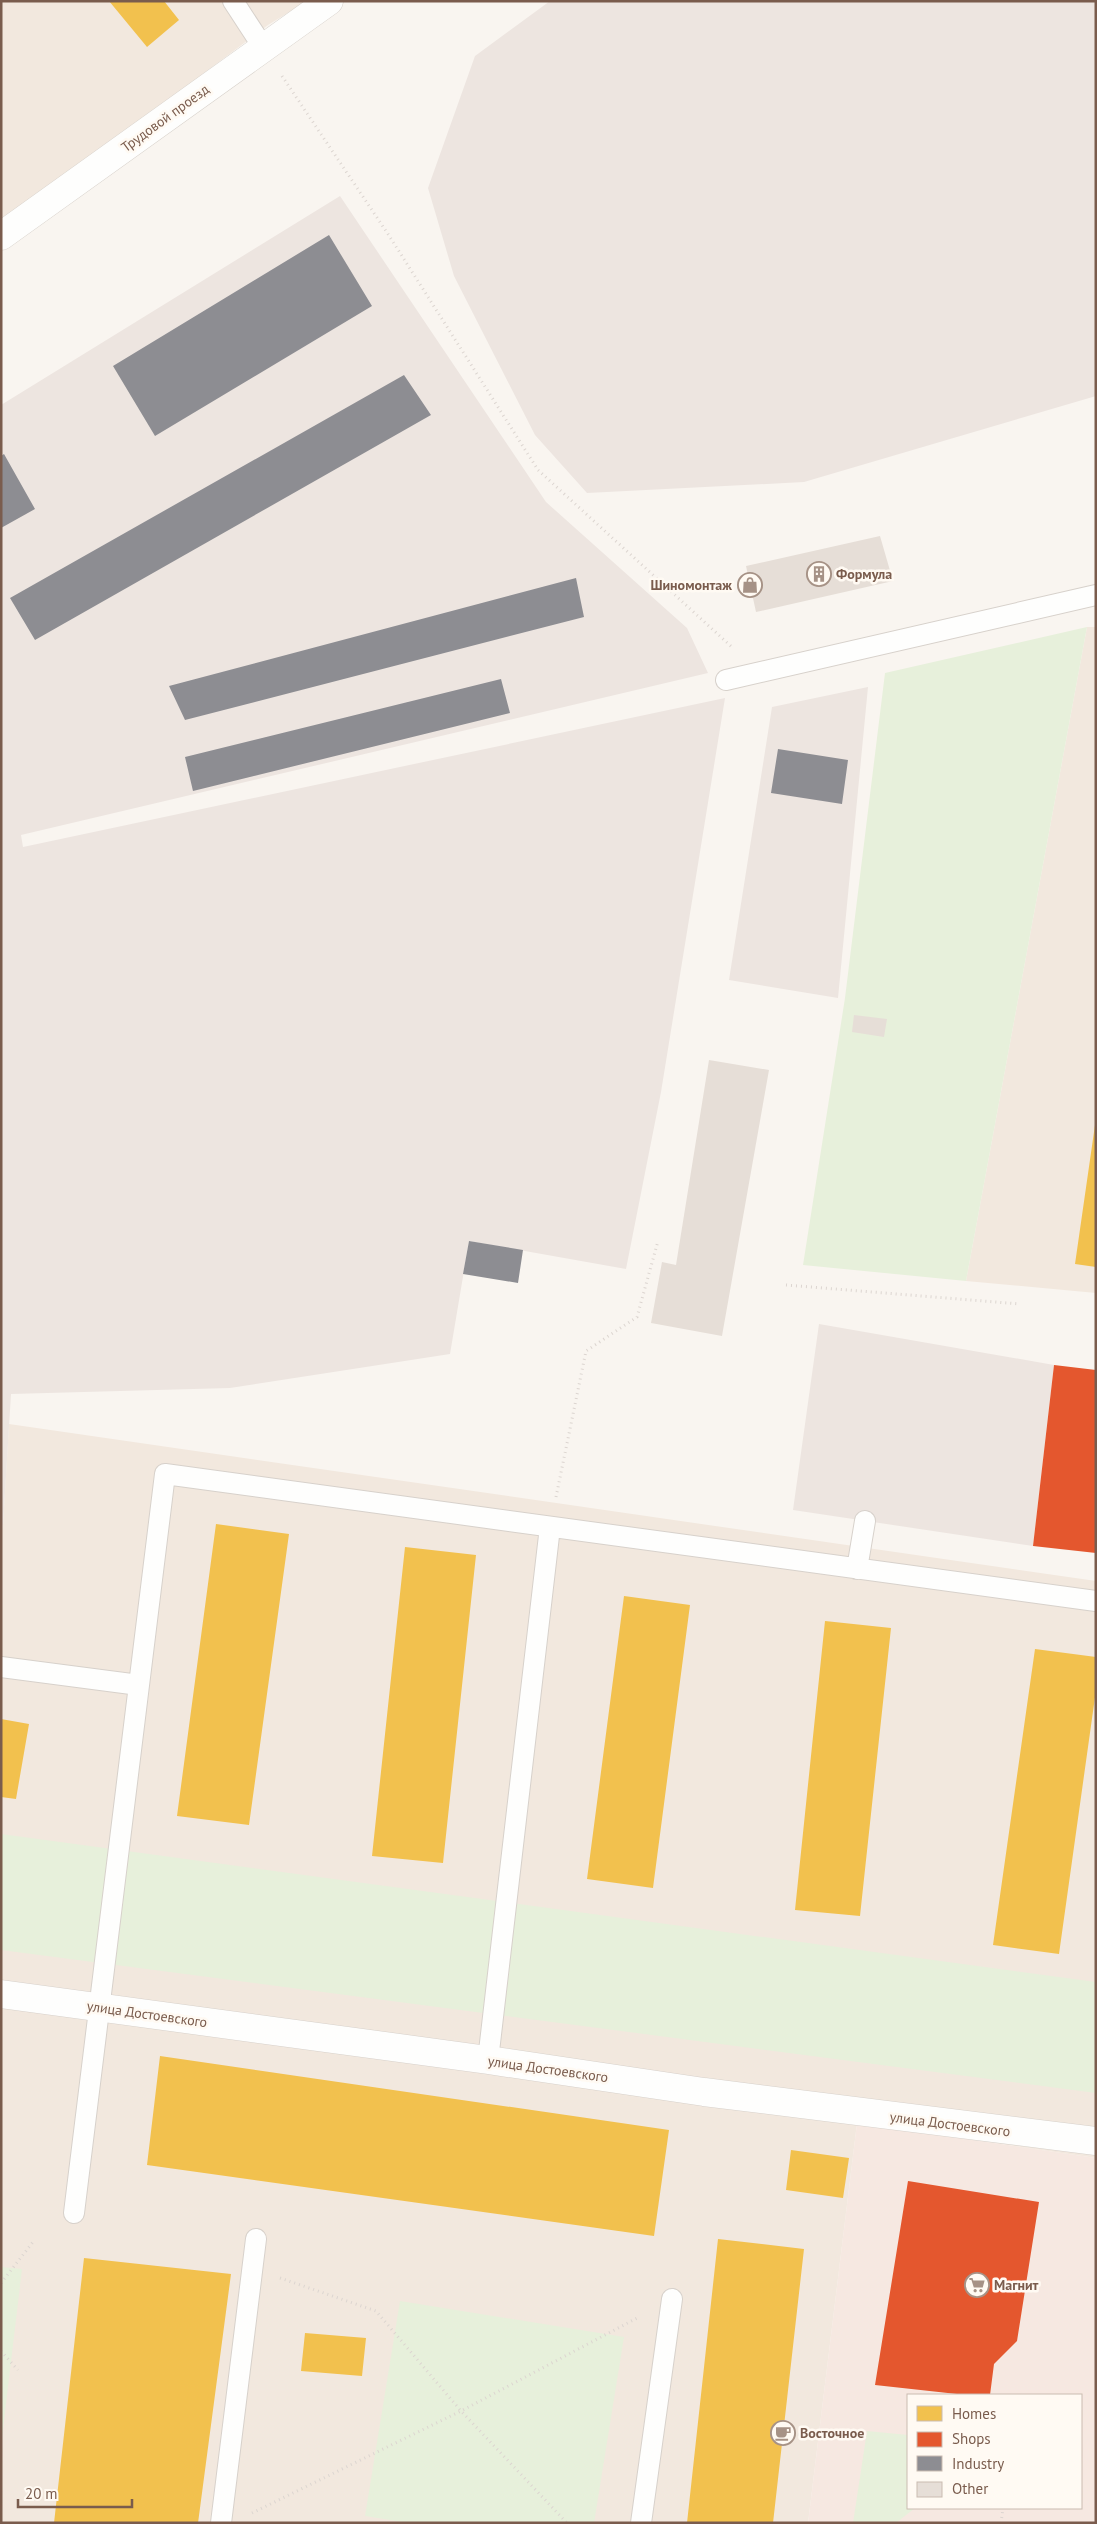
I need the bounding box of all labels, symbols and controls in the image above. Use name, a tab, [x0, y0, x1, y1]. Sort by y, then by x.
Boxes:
street label: Трудовой проезд	[118, 80, 213, 156]
building icon: Формула	[806, 561, 832, 587]
place label: Формула	[836, 565, 892, 583]
shop icon: Шиномонтаж	[737, 572, 763, 598]
place label: Шиномонтаж	[650, 576, 732, 594]
street label: улица Достоевского	[86, 1997, 208, 2031]
street label: улица Достоевского	[487, 2052, 609, 2086]
street label: улица Достоевского	[889, 2108, 1011, 2140]
supermarket icon: Магнит	[964, 2272, 990, 2298]
place label: Магнит	[994, 2276, 1039, 2294]
legend	[907, 2394, 1082, 2509]
text: Homes	[952, 2404, 996, 2423]
cafe icon: Восточное	[770, 2420, 796, 2446]
place label: Восточное	[800, 2424, 864, 2442]
text: Shops	[952, 2429, 991, 2448]
text: Industry	[952, 2454, 1004, 2473]
scale bar	[18, 2476, 131, 2508]
text: Other	[952, 2479, 988, 2498]
text: 20 m	[25, 2484, 58, 2503]

